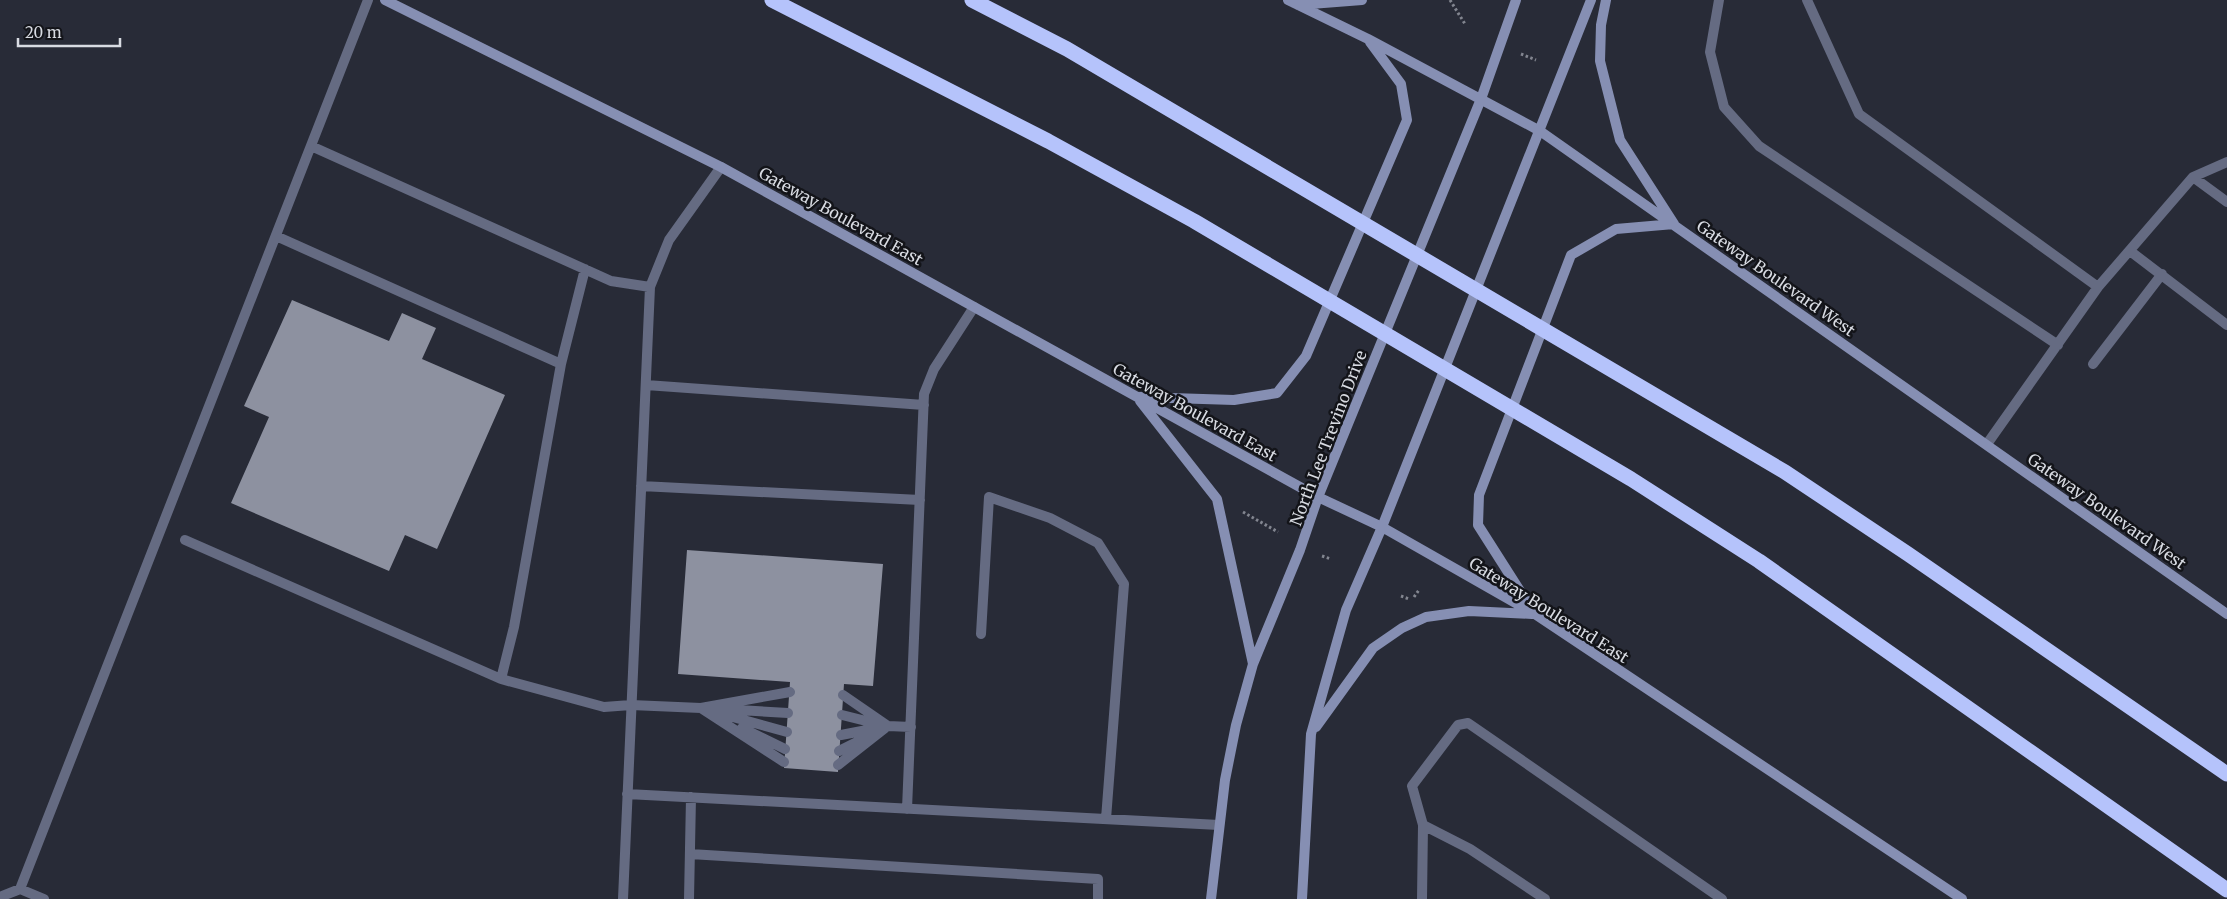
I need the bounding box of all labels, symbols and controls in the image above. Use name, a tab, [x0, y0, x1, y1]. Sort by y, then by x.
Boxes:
scale bar	[18, 15, 120, 47]
text: 20 m	[25, 23, 62, 42]
street label: Gateway Boulevard East	[756, 163, 927, 270]
street label: Gateway Boulevard West	[1693, 216, 1860, 341]
street label: North Lee Trevino Drive	[1285, 348, 1371, 528]
street label: Gateway Boulevard East	[1110, 359, 1281, 466]
street label: Gateway Boulevard West	[2024, 449, 2191, 574]
street label: Gateway Boulevard East	[1466, 553, 1633, 668]

